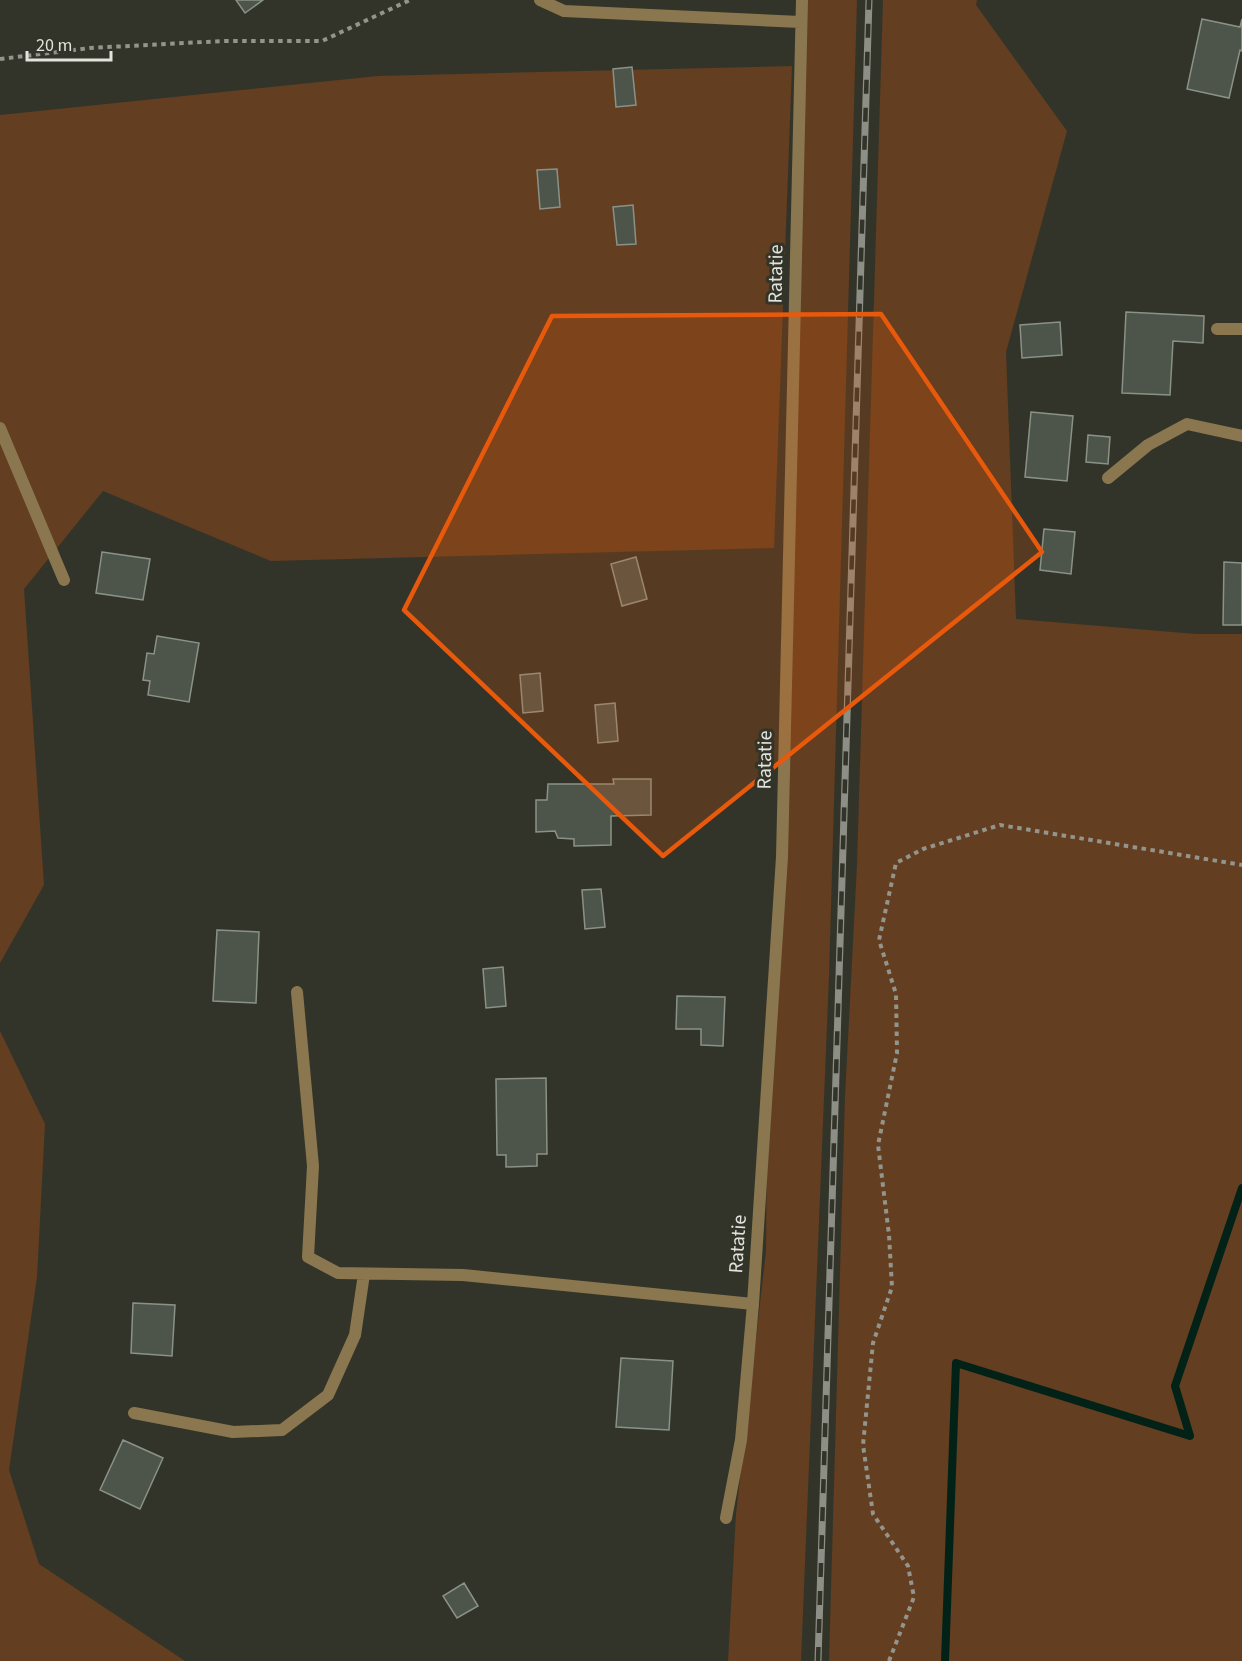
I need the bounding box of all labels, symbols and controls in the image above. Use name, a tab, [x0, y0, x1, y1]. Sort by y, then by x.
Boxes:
scale bar	[27, 24, 111, 62]
text: 20 m	[36, 33, 72, 58]
street label: Ratatie	[761, 244, 791, 304]
street label: Ratatie	[750, 730, 780, 790]
street label: Ratatie	[722, 1214, 754, 1274]

